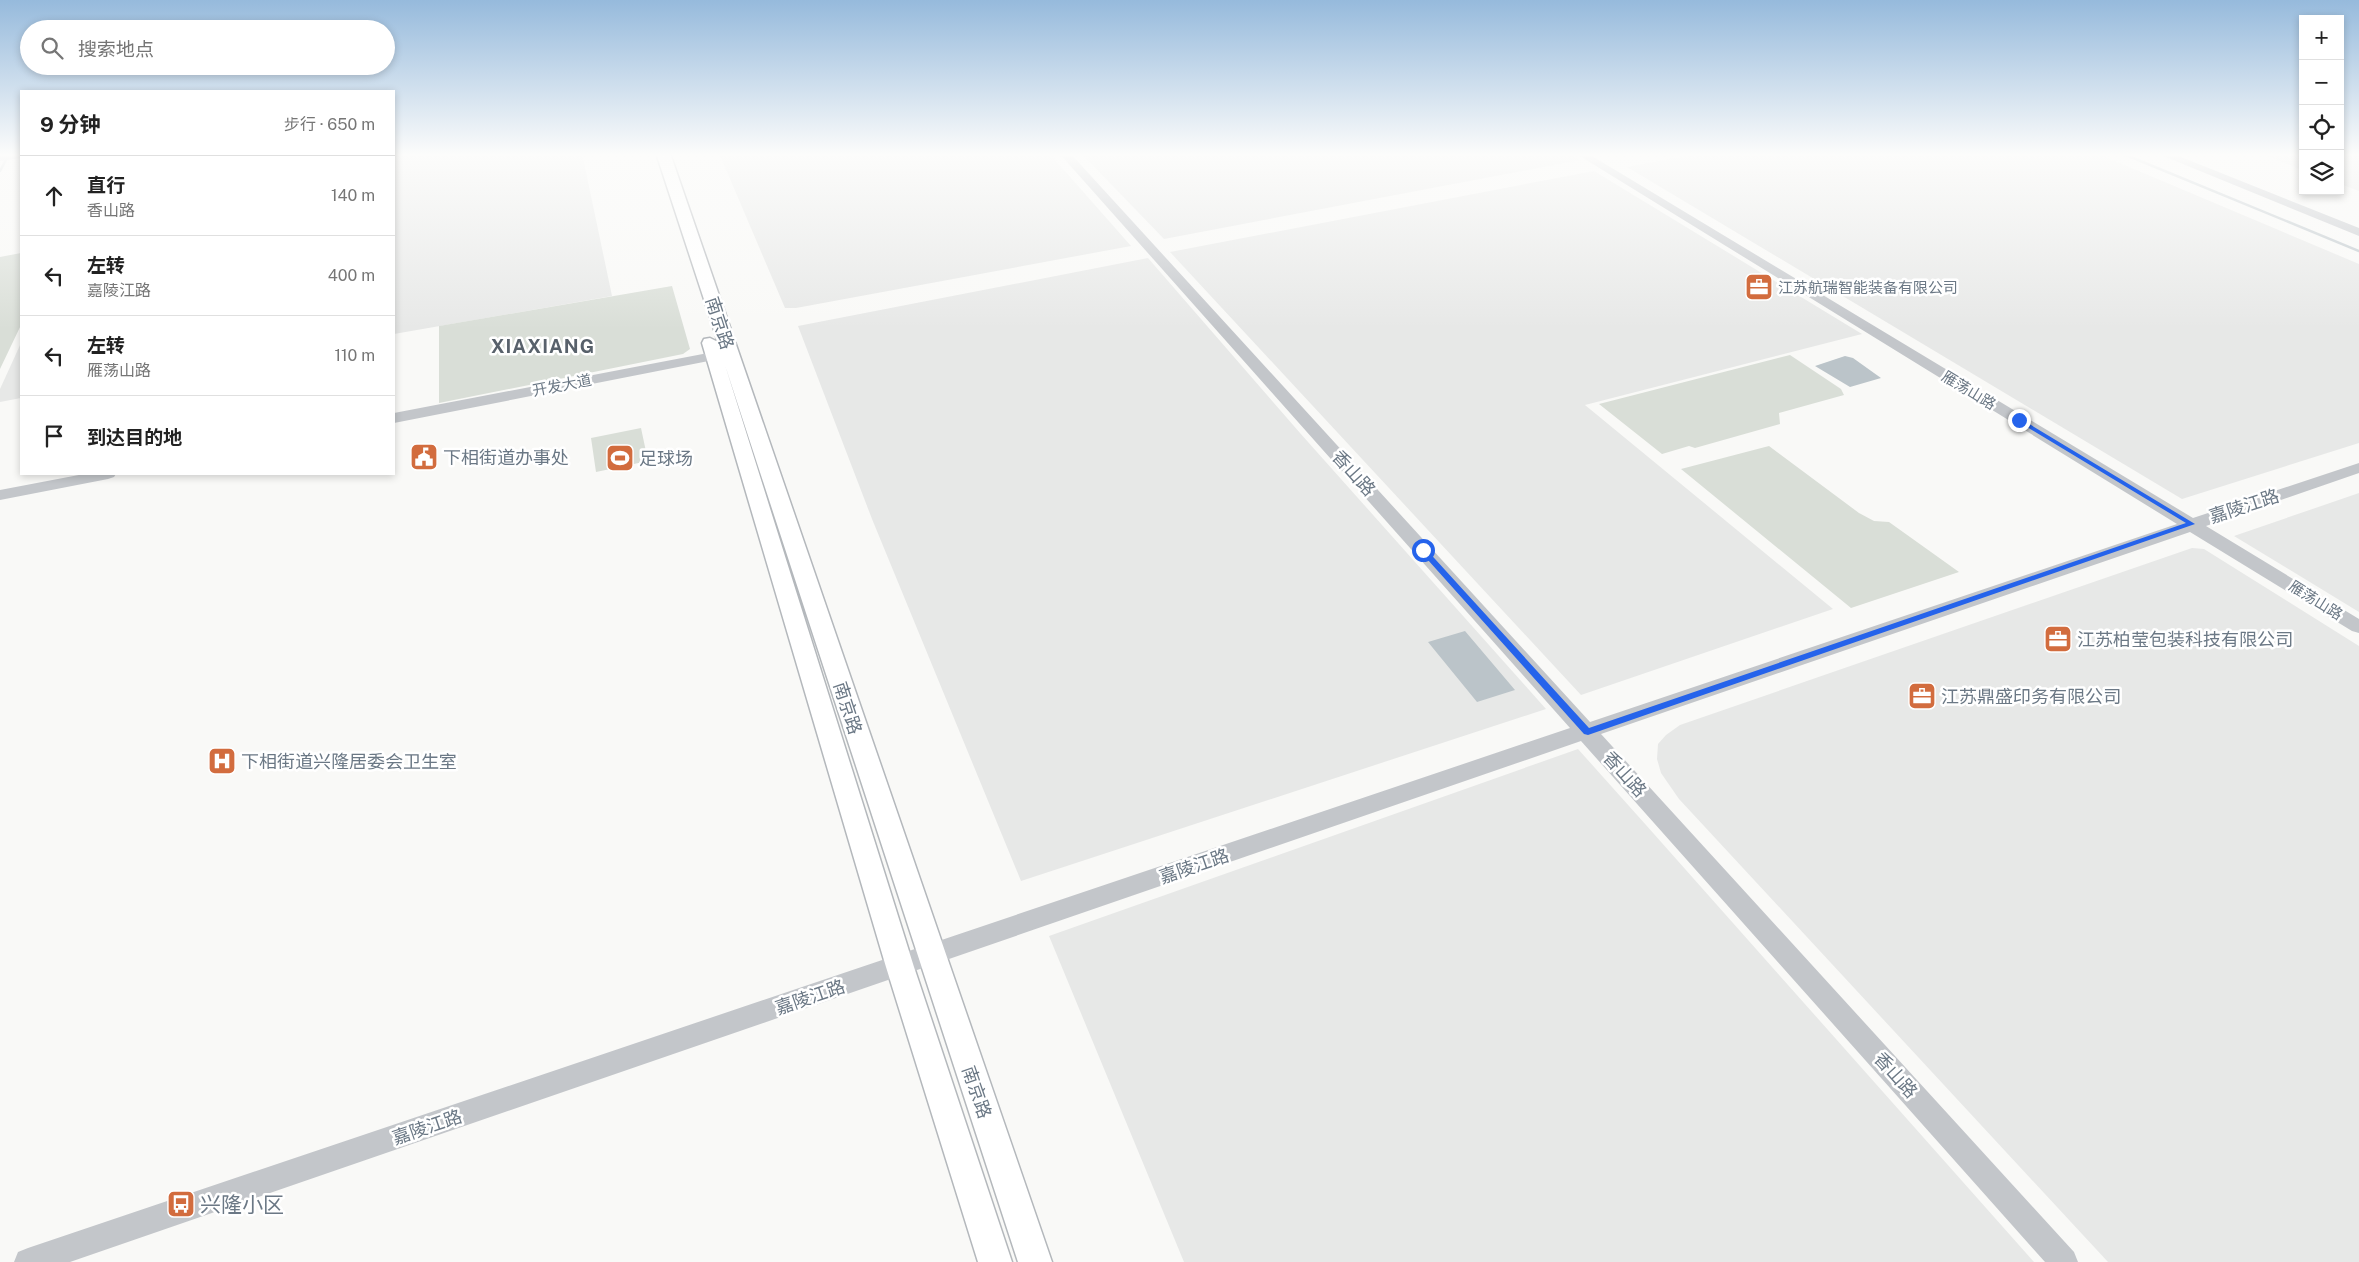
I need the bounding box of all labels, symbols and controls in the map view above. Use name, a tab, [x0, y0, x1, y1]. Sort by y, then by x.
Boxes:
map controls	[2299, 15, 2344, 195]
button: +	[2299, 15, 2344, 60]
search box	[20, 20, 395, 75]
icon: search	[38, 34, 66, 62]
text: 搜索地点	[78, 38, 154, 60]
button: −	[2299, 60, 2344, 105]
button: locate	[2299, 105, 2344, 150]
text: 9 分钟	[40, 112, 101, 137]
text: 步行 · 650 m	[284, 115, 375, 134]
button: layers	[2299, 150, 2344, 195]
text: 直行	[87, 174, 125, 196]
icon: ahead	[40, 182, 68, 210]
text: 140 m	[331, 186, 375, 205]
text: 香山路	[87, 201, 135, 220]
text: 左转	[87, 254, 125, 276]
icon: left	[40, 262, 68, 290]
text: 400 m	[328, 266, 375, 285]
office icon: 江苏航瑞智能装备有限公司	[1744, 272, 1774, 302]
place label: 江苏航瑞智能装备有限公司	[1778, 279, 1958, 296]
text: 嘉陵江路	[87, 281, 151, 300]
street label: 南京路	[702, 294, 738, 352]
text: 左转	[87, 334, 125, 356]
district label: XIAXIANG	[491, 335, 595, 357]
icon: left	[40, 342, 68, 370]
text: 110 m	[334, 346, 375, 365]
text: 雁荡山路	[87, 361, 151, 380]
street label: 雁荡山路	[1939, 367, 1999, 413]
street label: 开发大道	[531, 371, 593, 399]
route end	[2008, 409, 2031, 432]
icon: arrive	[40, 422, 68, 450]
text: 到达目的地	[87, 426, 182, 448]
public building icon: 下相街道办事处	[409, 442, 439, 472]
sports icon: 足球场	[605, 443, 635, 473]
street label: 香山路	[1328, 446, 1380, 500]
place label: 下相街道办事处	[443, 447, 569, 468]
place label: 足球场	[639, 448, 693, 469]
street label: 嘉陵江路	[2207, 485, 2281, 527]
route start	[1412, 539, 1435, 562]
street label: 雁荡山路	[2286, 577, 2346, 623]
office icon: 江苏柏莹包装科技有限公司	[2043, 624, 2073, 654]
place label: 江苏柏莹包装科技有限公司	[2077, 629, 2293, 650]
street label: 南京路	[830, 679, 866, 737]
office icon: 江苏鼎盛印务有限公司	[1907, 681, 1937, 711]
place label: 江苏鼎盛印务有限公司	[1941, 686, 2121, 707]
hospital icon: 下相街道兴隆居委会卫生室	[207, 746, 237, 776]
street label: 香山路	[1599, 747, 1651, 801]
place label: 下相街道兴隆居委会卫生室	[241, 751, 457, 772]
street label: 嘉陵江路	[1157, 844, 1231, 888]
street label: 嘉陵江路	[773, 975, 847, 1019]
street label: 香山路	[1870, 1048, 1922, 1102]
street label: 南京路	[958, 1063, 996, 1121]
street label: 嘉陵江路	[390, 1105, 464, 1149]
bus stop icon: 兴隆小区	[166, 1189, 196, 1219]
place label: 兴隆小区	[200, 1192, 284, 1217]

